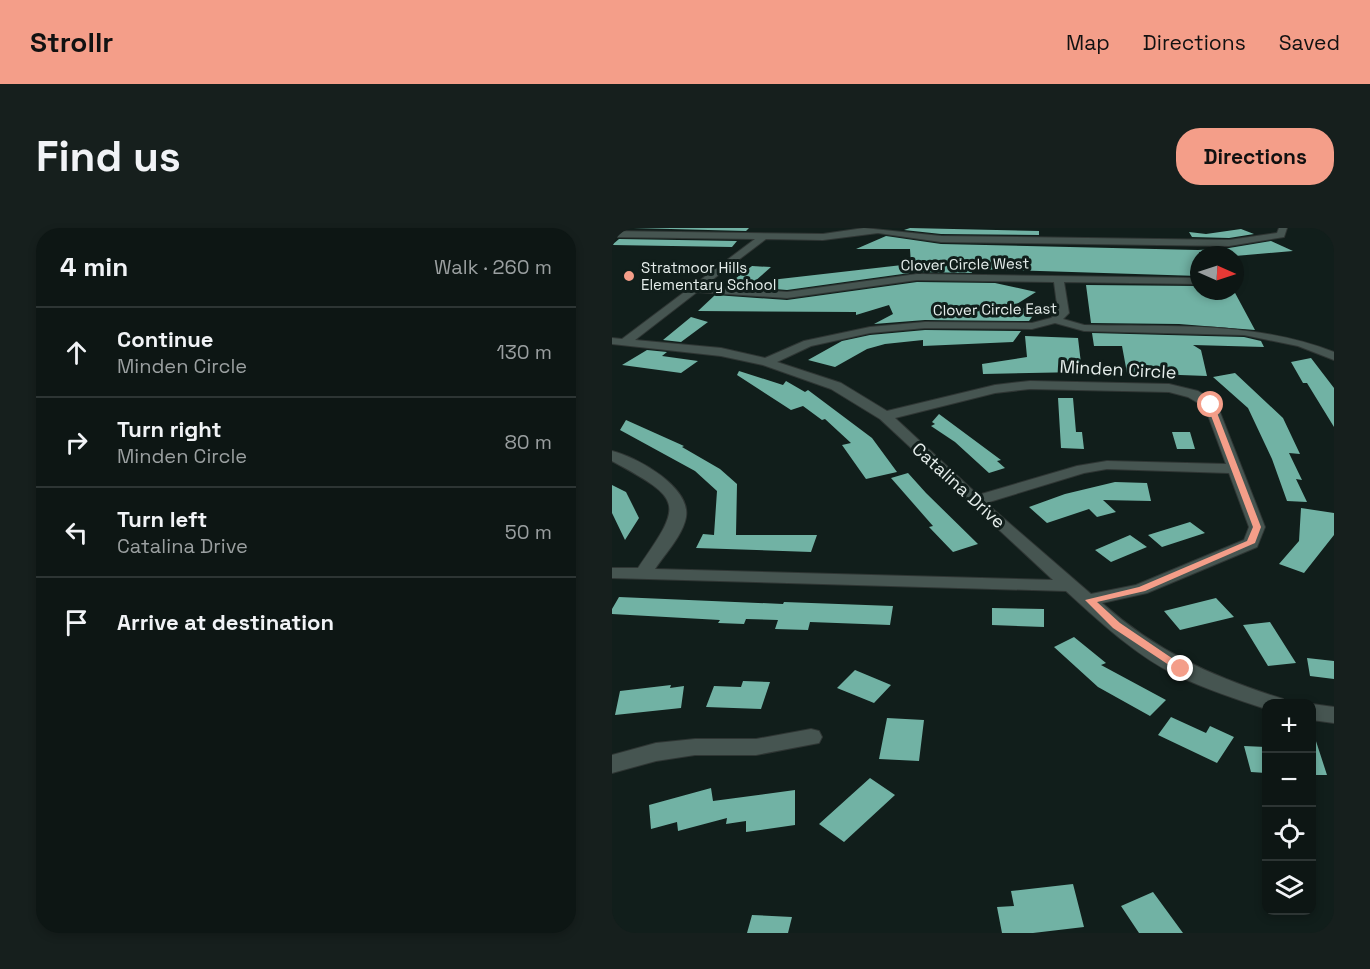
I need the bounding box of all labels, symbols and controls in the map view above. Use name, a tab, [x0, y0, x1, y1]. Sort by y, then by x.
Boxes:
text: Strollr	[30, 24, 113, 60]
text: Map	[1066, 29, 1110, 56]
text: Directions	[1143, 29, 1246, 56]
text: Saved	[1279, 29, 1340, 56]
button: Directions	[1176, 128, 1334, 185]
text: Find us	[36, 130, 181, 183]
north arrow	[1190, 246, 1244, 300]
text: 4 min	[60, 250, 128, 284]
street label: Clover Circle West	[900, 253, 1030, 275]
text: Walk · 260 m	[434, 254, 552, 280]
place label: Stratmoor Hills Elementary School	[641, 258, 777, 294]
marker: Stratmoor Hills Elementary School	[622, 269, 636, 283]
street label: Clover Circle East	[933, 298, 1057, 320]
text: Continue	[117, 325, 213, 353]
icon: ahead	[60, 336, 93, 369]
text: 130 m	[496, 339, 552, 365]
text: Minden Circle	[117, 353, 247, 379]
street label: Minden Circle	[1059, 354, 1177, 384]
route start	[1197, 391, 1223, 417]
text: Turn right	[117, 415, 222, 443]
icon: right	[60, 426, 93, 459]
text: 80 m	[504, 429, 552, 455]
street label: Catalina Drive	[908, 437, 1010, 533]
text: Minden Circle	[117, 443, 247, 469]
text: Turn left	[117, 505, 207, 533]
icon: left	[60, 516, 93, 549]
text: 50 m	[505, 519, 552, 545]
text: Catalina Drive	[117, 533, 248, 559]
icon: arrive	[60, 606, 93, 639]
text: Arrive at destination	[117, 608, 334, 636]
route end	[1167, 655, 1193, 681]
map controls	[1262, 699, 1316, 915]
button: +	[1262, 699, 1316, 753]
button: −	[1262, 753, 1316, 807]
button: locate	[1262, 807, 1316, 861]
button: layers	[1262, 861, 1316, 915]

